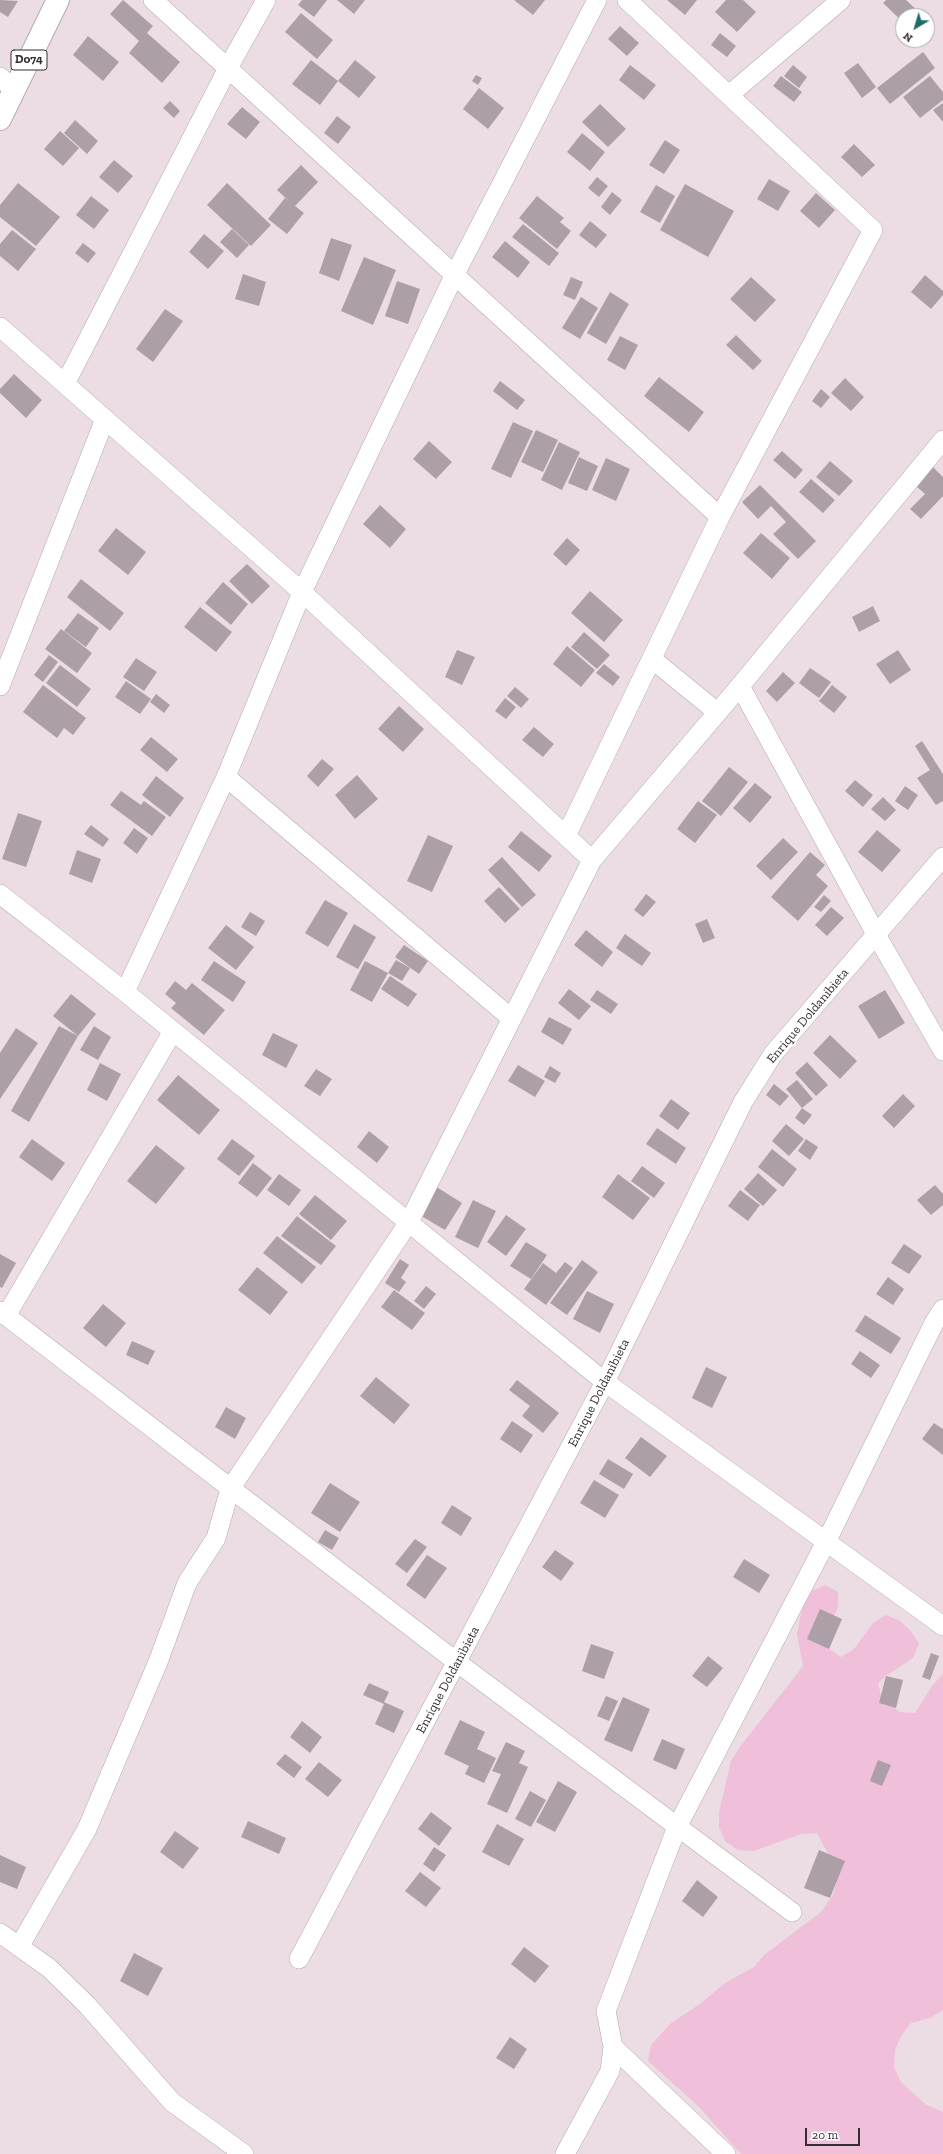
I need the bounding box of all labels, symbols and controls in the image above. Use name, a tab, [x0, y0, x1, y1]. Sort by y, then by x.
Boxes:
north arrow	[895, 8, 935, 48]
text: N	[901, 29, 915, 45]
road number: D074	[11, 50, 47, 70]
street label: Enrique Doldanibieta	[764, 965, 852, 1067]
street label: Enrique Doldanibieta	[565, 1336, 633, 1450]
street label: Enrique Doldanibieta	[413, 1624, 483, 1736]
scale bar	[807, 2120, 862, 2146]
text: 20 m	[812, 2128, 838, 2142]

